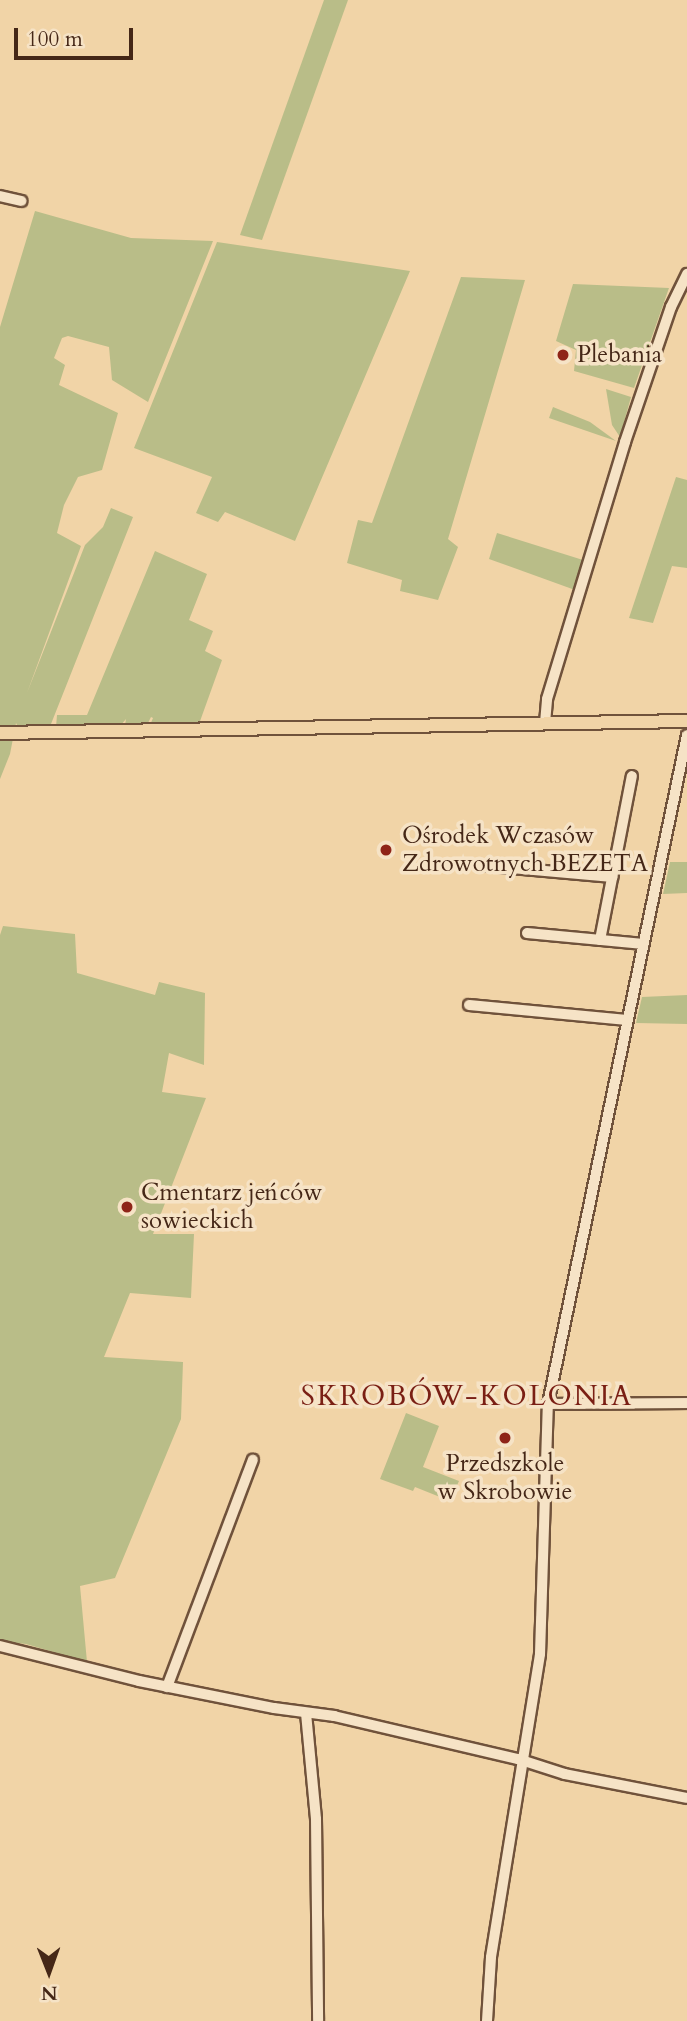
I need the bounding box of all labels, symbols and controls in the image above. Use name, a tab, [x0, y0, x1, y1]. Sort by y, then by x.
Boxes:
scale bar	[18, 14, 136, 58]
text: 100 m	[27, 25, 83, 54]
place label: Plebania	[577, 341, 662, 369]
marker: Plebania	[555, 347, 571, 363]
place label: Ośrodek Wczasów Zdrowotnych BEZETA	[402, 822, 648, 878]
marker: Ośrodek Wczasów Zdrowotnych BEZETA	[376, 840, 396, 860]
place label: Cmentarz jeńców sowieckich	[141, 1179, 323, 1235]
marker: Cmentarz jeńców sowieckich	[119, 1199, 135, 1215]
district label: SKROBÓW-KOLONIA	[303, 1379, 631, 1413]
marker: Przedszkole w Skrobowie	[497, 1430, 513, 1446]
place label: Przedszkole w Skrobowie	[437, 1450, 573, 1506]
north arrow	[14, 1937, 84, 2007]
text: N	[41, 1980, 58, 2006]

